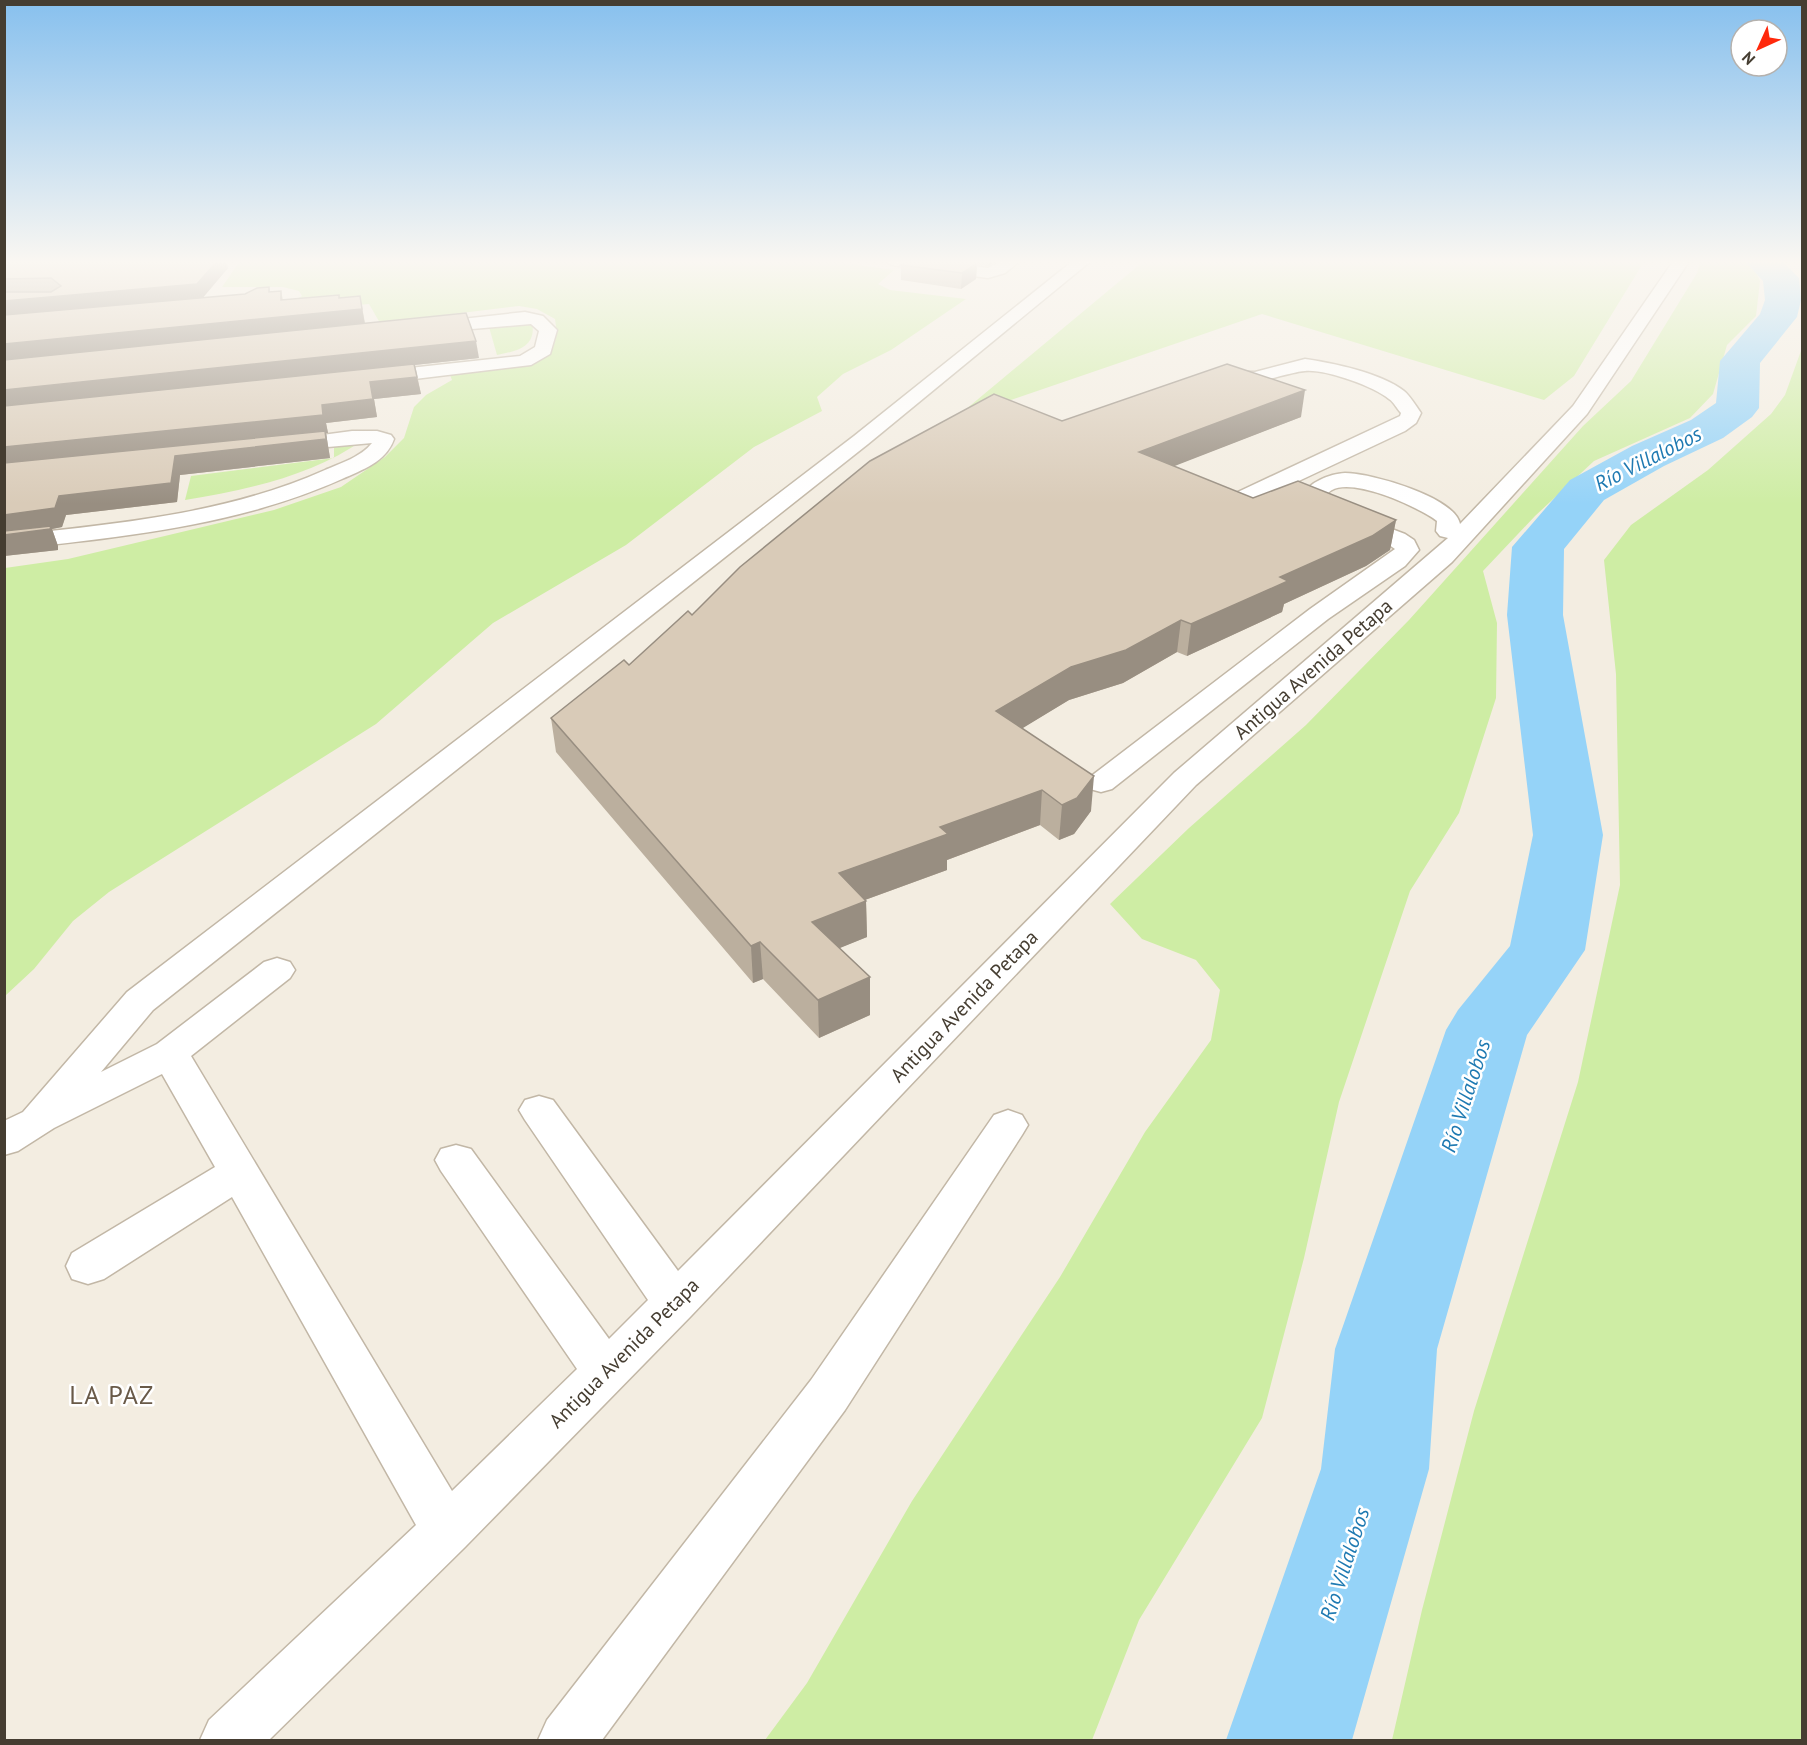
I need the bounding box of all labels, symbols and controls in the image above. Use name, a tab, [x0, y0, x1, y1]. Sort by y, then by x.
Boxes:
north arrow	[1729, 18, 1789, 78]
text: N	[1738, 48, 1759, 69]
water label: Río Villalobos	[1590, 420, 1706, 497]
street label: Antigua Avenida Petapa	[1228, 593, 1398, 745]
street label: Antigua Avenida Petapa	[885, 924, 1043, 1088]
water label: Río Villalobos	[1435, 1036, 1497, 1156]
street label: Antigua Avenida Petapa	[543, 1272, 705, 1434]
district label: LA PAZ	[69, 1378, 155, 1411]
water label: Río Villalobos	[1314, 1504, 1376, 1624]

